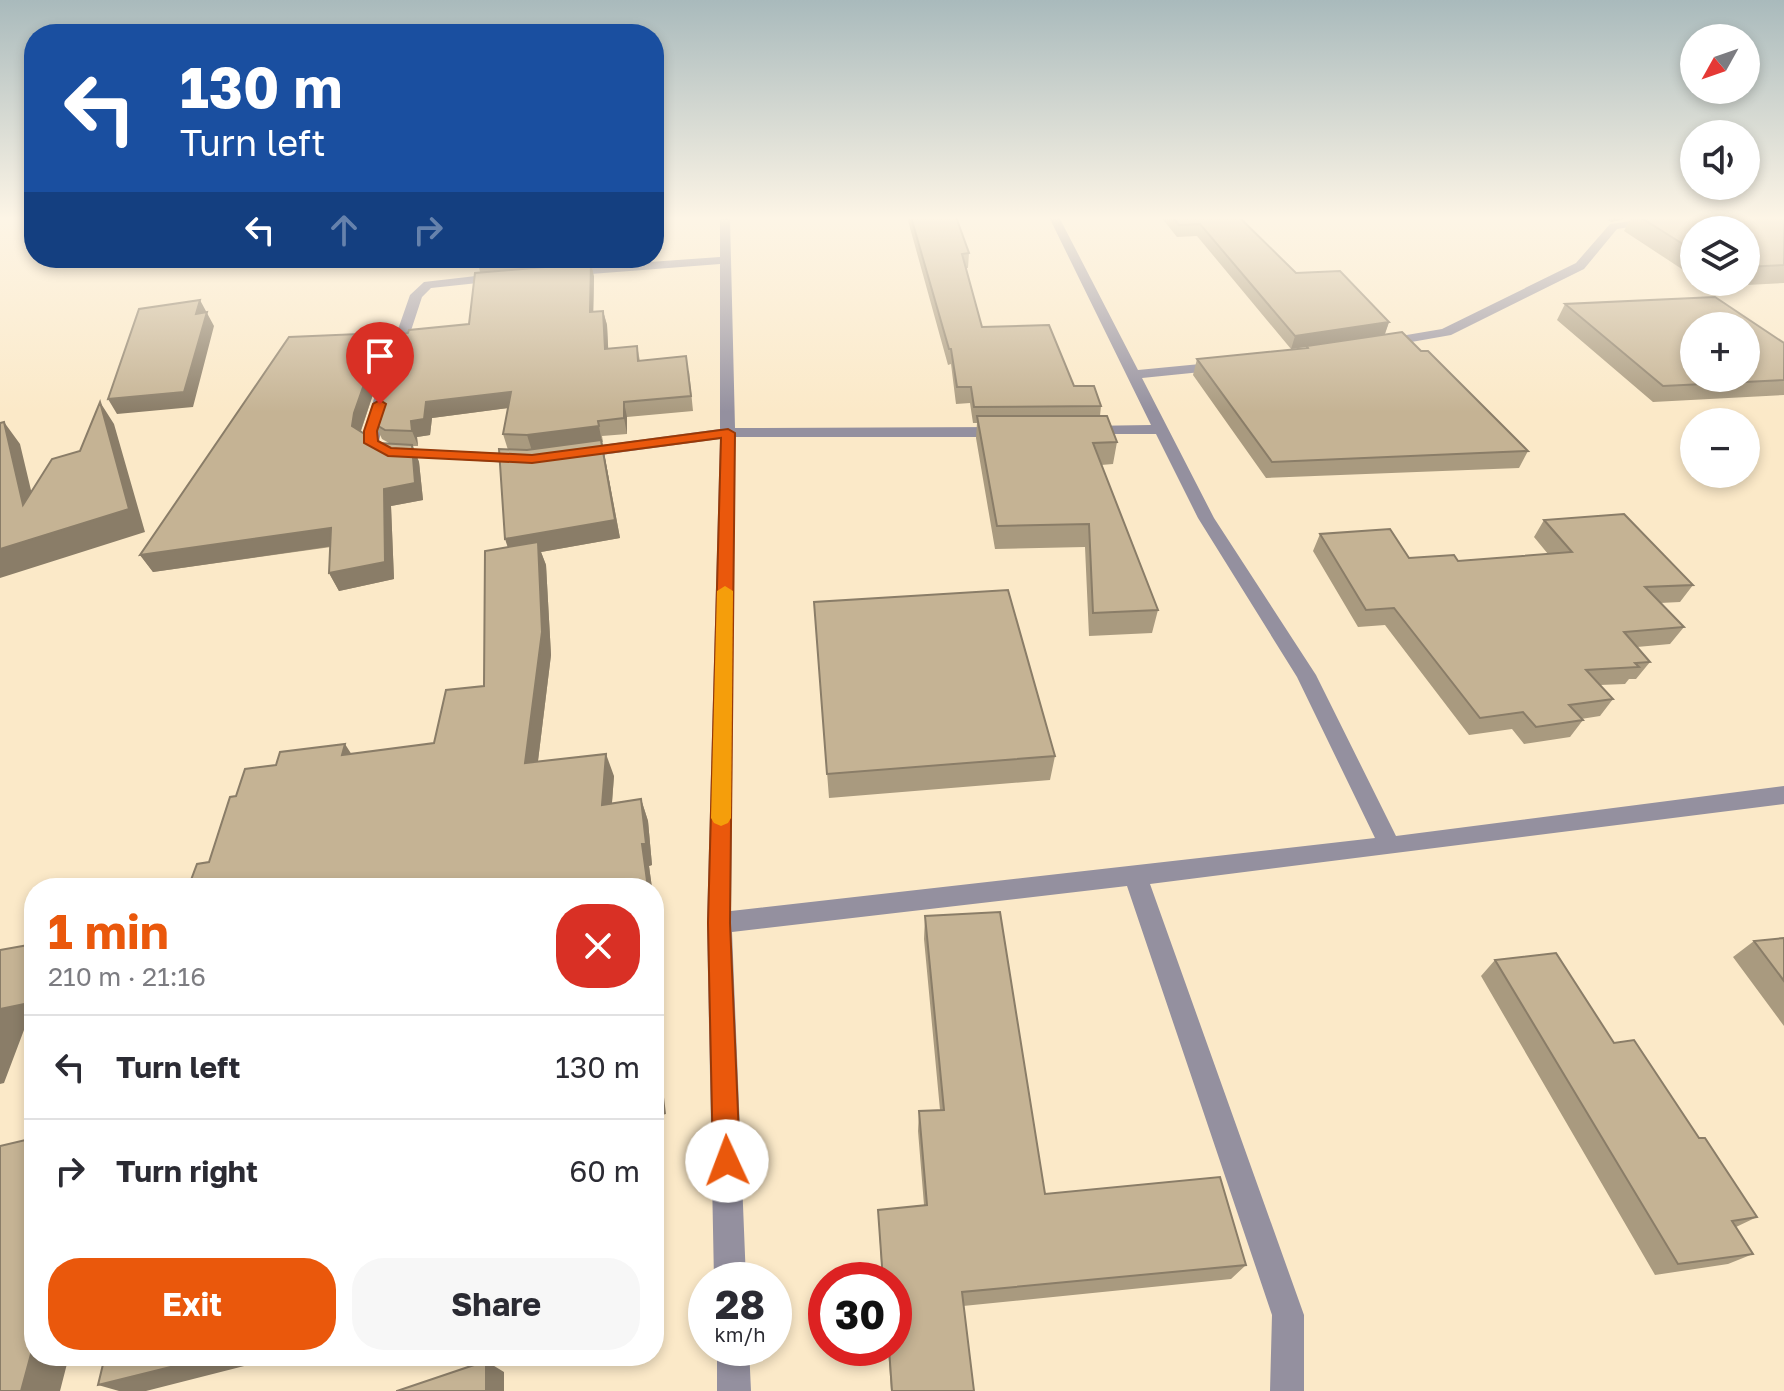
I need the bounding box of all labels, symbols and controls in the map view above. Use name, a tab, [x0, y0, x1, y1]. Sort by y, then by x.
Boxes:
north arrow	[1680, 24, 1760, 104]
map controls	[1680, 24, 1760, 488]
text: 130 m	[180, 53, 342, 120]
icon: left	[48, 56, 152, 160]
button: sound	[1680, 120, 1760, 200]
text: Turn left	[180, 121, 326, 164]
icon: left	[238, 208, 282, 252]
icon: ahead	[322, 208, 366, 252]
icon: right	[406, 208, 450, 252]
button: layers	[1680, 216, 1760, 296]
button: +	[1680, 312, 1760, 392]
pin	[346, 322, 414, 404]
icon: arrive	[358, 334, 402, 378]
button: −	[1680, 408, 1760, 488]
text: 1 min	[48, 902, 169, 960]
button: close	[556, 904, 640, 988]
text: 210 m · 21:16	[48, 961, 206, 992]
icon: left	[48, 1045, 92, 1089]
text: Turn left	[116, 1049, 241, 1085]
text: 130 m	[555, 1049, 640, 1085]
position arrow	[685, 1119, 769, 1203]
icon: right	[48, 1149, 92, 1193]
text: Turn right	[116, 1153, 258, 1189]
text: 60 m	[569, 1153, 640, 1189]
button: Exit	[48, 1258, 336, 1350]
button: Share	[352, 1258, 640, 1350]
speed limit sign: 30	[808, 1262, 912, 1366]
text: 28	[715, 1280, 765, 1328]
text: km/h	[715, 1322, 765, 1346]

